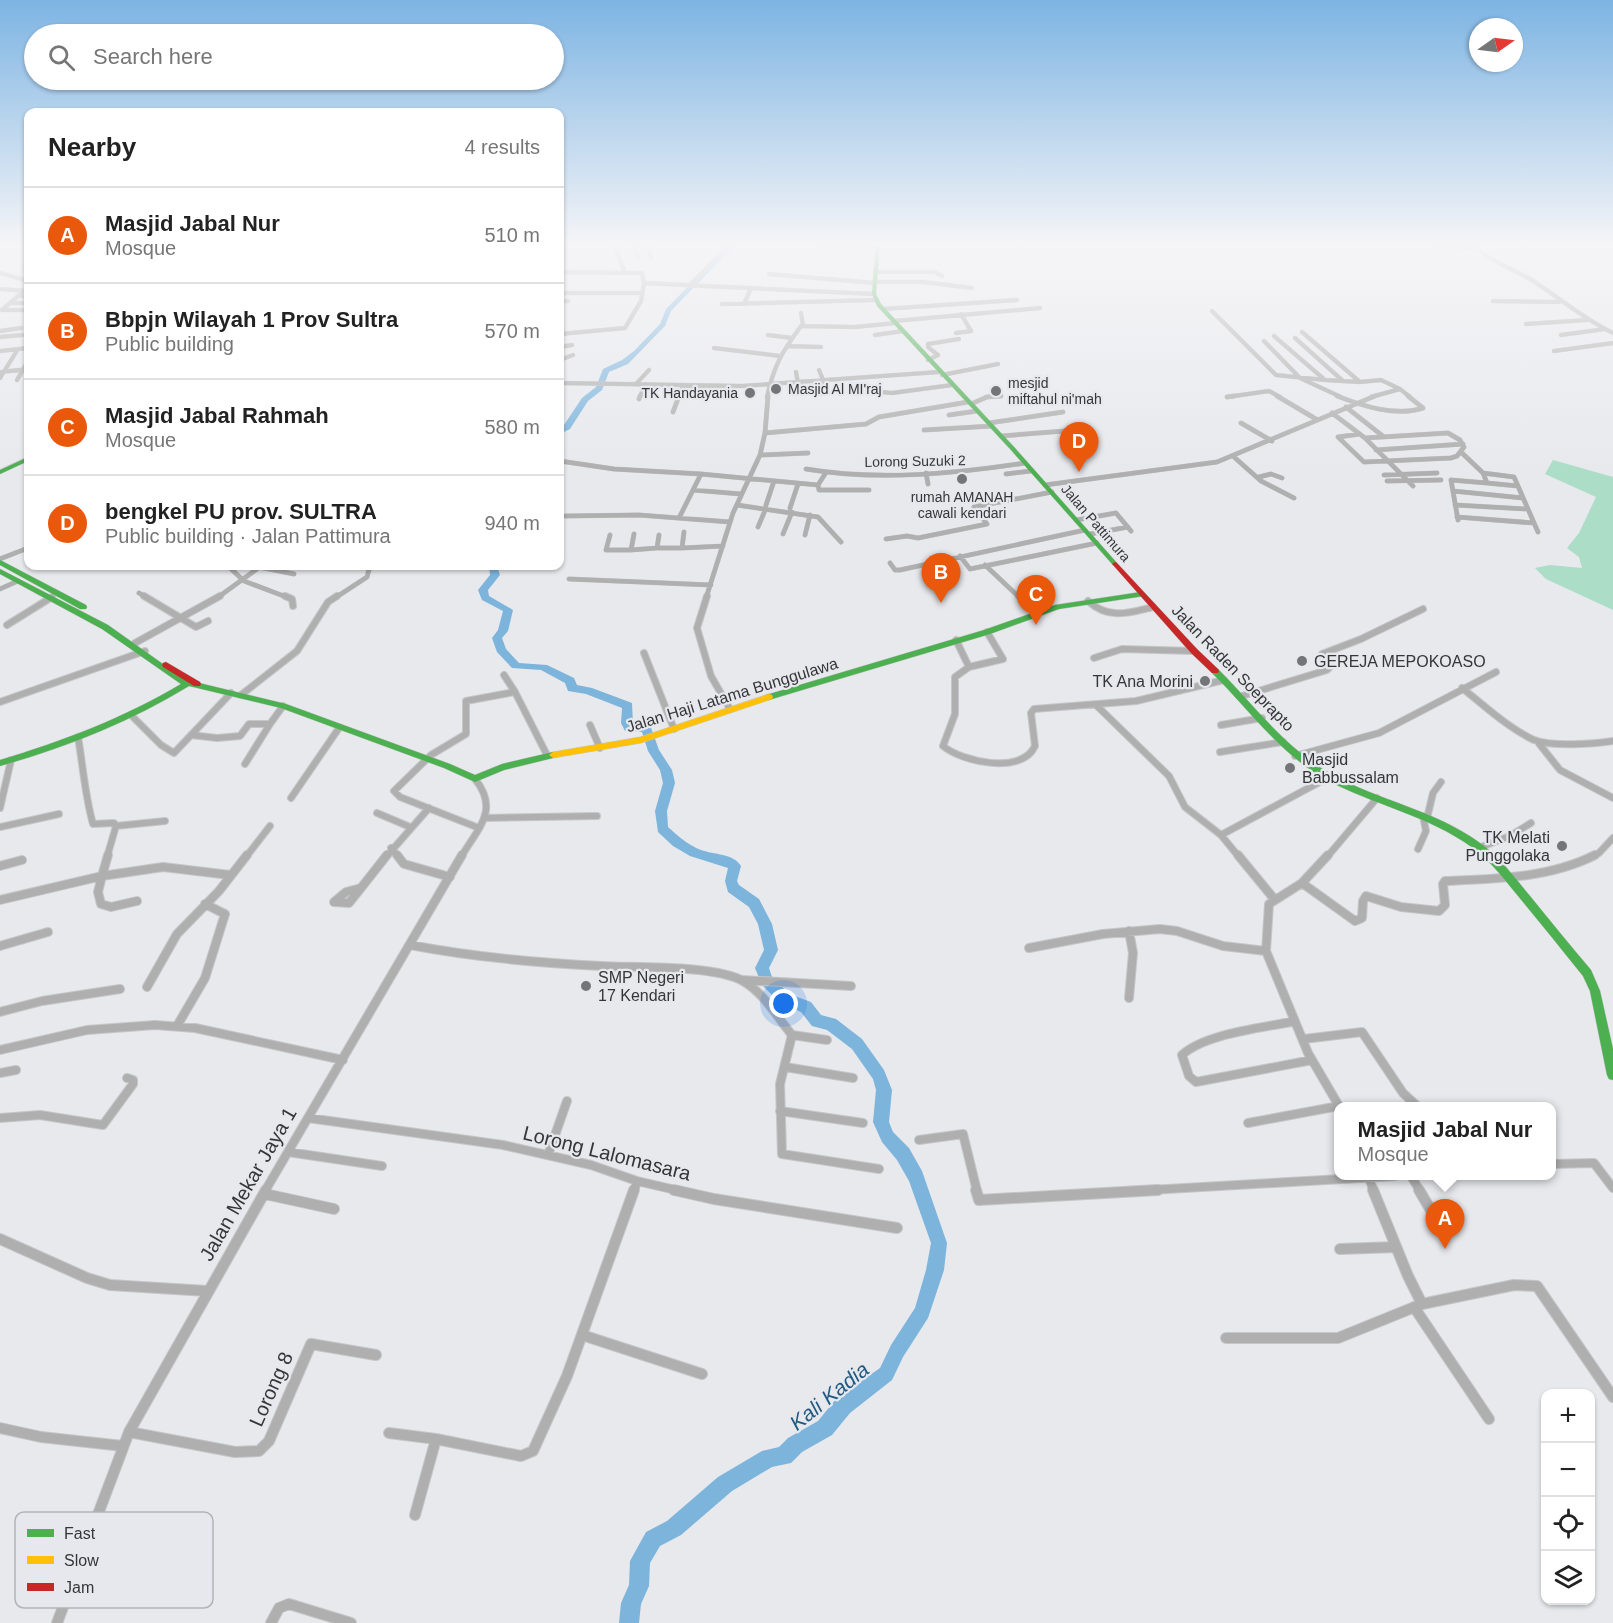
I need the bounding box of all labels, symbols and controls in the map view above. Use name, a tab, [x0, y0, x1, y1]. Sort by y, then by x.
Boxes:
north arrow	[1469, 18, 1523, 72]
search box	[24, 24, 564, 90]
icon: search	[45, 41, 78, 74]
text: Search here	[93, 44, 213, 69]
text: Nearby	[48, 132, 136, 162]
text: 4 results	[464, 136, 540, 158]
text: Masjid Jabal Nur	[105, 211, 280, 236]
text: A	[60, 224, 75, 246]
text: 510 m	[484, 224, 540, 246]
text: Mosque	[105, 237, 176, 259]
text: Bbpjn Wilayah 1 Prov Sultra	[105, 307, 398, 332]
text: B	[60, 320, 75, 342]
text: 570 m	[484, 320, 540, 342]
text: Public building	[105, 333, 234, 355]
place label: mesjid miftahul ni'mah	[1008, 375, 1102, 407]
place label: Masjid Al MI'raj	[788, 381, 882, 397]
marker: Masjid Al MI'raj	[769, 382, 783, 396]
marker: mesjid miftahul ni'mah	[989, 384, 1003, 398]
place label: TK Handayania	[641, 385, 738, 401]
marker: TK Handayania	[743, 386, 757, 400]
text: Masjid Jabal Rahmah	[105, 403, 329, 428]
text: C	[60, 416, 75, 438]
text: 580 m	[484, 416, 540, 438]
pin: D	[1060, 422, 1098, 472]
text: Mosque	[105, 429, 176, 451]
street label: Lorong Suzuki 2	[864, 452, 966, 470]
marker: rumah AMANAH cawali kendari	[955, 472, 969, 486]
street label: Jalan Pattimura	[1058, 481, 1134, 565]
place label: rumah AMANAH cawali kendari	[911, 489, 1013, 521]
text: bengkel PU prov. SULTRA	[105, 499, 377, 524]
text: D	[60, 512, 75, 534]
text: 940 m	[484, 512, 540, 534]
text: Public building · Jalan Pattimura	[105, 525, 391, 547]
pin: B	[922, 554, 960, 603]
pin: C	[1016, 576, 1056, 625]
street label: Jalan Raden Soeprapto	[1168, 602, 1298, 734]
place label: GEREJA MEPOKOASO	[1314, 653, 1486, 670]
marker: GEREJA MEPOKOASO	[1295, 654, 1309, 668]
street label: Jalan Haji Latama Bunggulawa	[624, 655, 840, 735]
place label: TK Ana Morini	[1093, 673, 1193, 690]
marker: TK Ana Morini	[1198, 674, 1212, 688]
place label: Masjid Babbussalam	[1302, 751, 1399, 786]
marker: Masjid Babbussalam	[1283, 761, 1297, 775]
place label: TK Melati Punggolaka	[1465, 829, 1550, 864]
marker: TK Melati Punggolaka	[1555, 839, 1569, 853]
place label: SMP Negeri 17 Kendari	[598, 969, 684, 1004]
marker: SMP Negeri 17 Kendari	[579, 979, 593, 993]
your location	[769, 989, 798, 1018]
popup	[1334, 1102, 1556, 1180]
street label: Jalan Mekar Jaya 1	[195, 1103, 301, 1265]
text: Masjid Jabal Nur	[1358, 1117, 1532, 1142]
street label: Lorong Lalomasara	[521, 1121, 694, 1185]
text: Mosque	[1358, 1143, 1429, 1165]
pin: A	[1426, 1200, 1464, 1249]
street label: Lorong 8	[245, 1348, 297, 1430]
water label: Kali Kadia	[785, 1357, 873, 1435]
map controls	[1541, 1389, 1595, 1605]
button: +	[1541, 1389, 1595, 1443]
button: −	[1541, 1443, 1595, 1497]
button: locate	[1541, 1497, 1595, 1551]
legend	[15, 1512, 213, 1608]
text: Fast	[64, 1525, 96, 1542]
button: layers	[1541, 1551, 1595, 1605]
text: Slow	[64, 1552, 99, 1569]
text: Jam	[64, 1579, 94, 1596]

